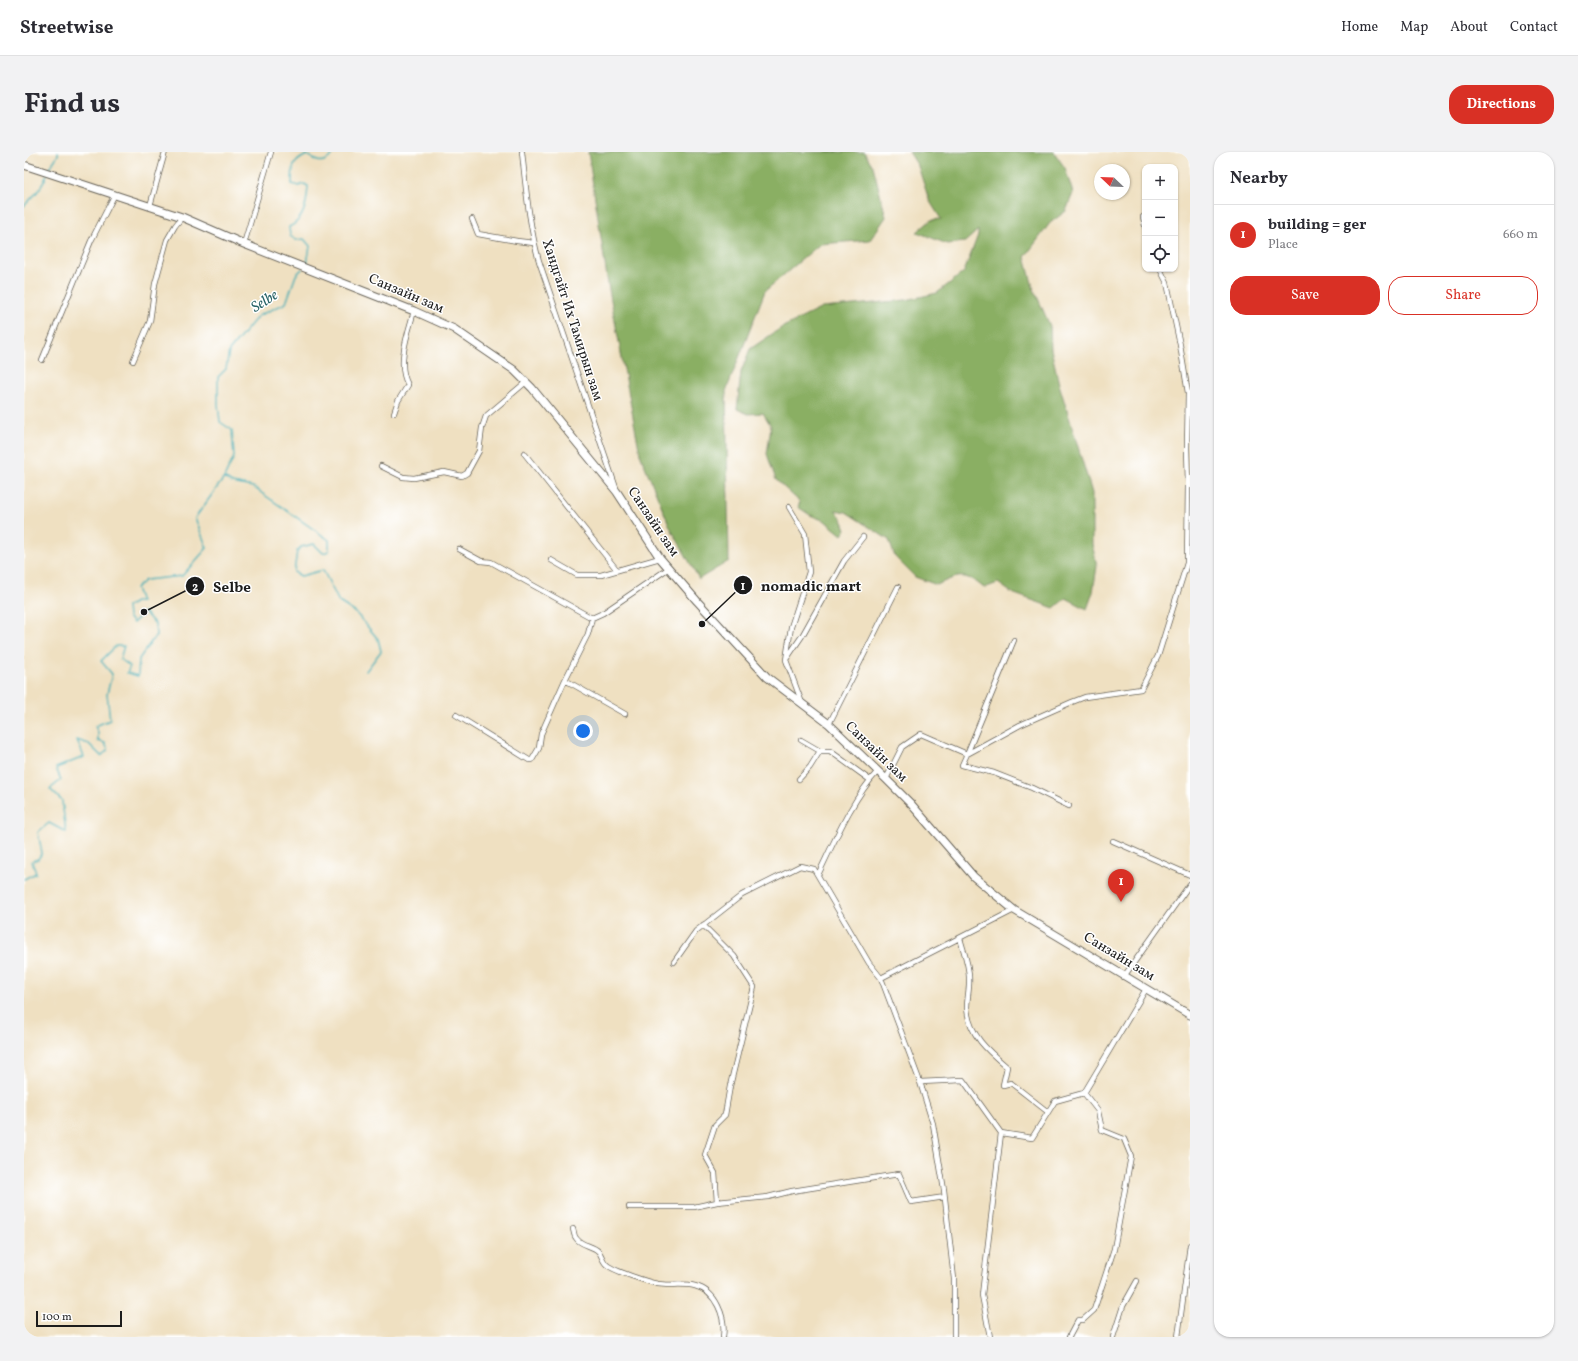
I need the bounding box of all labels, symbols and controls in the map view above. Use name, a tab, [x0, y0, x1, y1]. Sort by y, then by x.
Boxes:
text: Streetwise	[20, 15, 113, 41]
text: Home	[1341, 18, 1378, 37]
text: Map	[1400, 18, 1428, 37]
text: About	[1450, 18, 1488, 37]
text: Contact	[1510, 18, 1558, 37]
text: Find us	[24, 85, 120, 124]
button: Directions	[1449, 85, 1554, 124]
north arrow	[1094, 164, 1130, 200]
map controls	[1142, 164, 1178, 272]
button: +	[1142, 164, 1178, 200]
text: Nearby	[1230, 167, 1288, 190]
button: −	[1142, 200, 1178, 236]
text: building = ger	[1268, 215, 1366, 236]
text: 1	[1240, 226, 1246, 244]
text: 660 m	[1503, 226, 1538, 244]
button: locate	[1142, 236, 1178, 272]
text: Place	[1268, 236, 1298, 254]
street label: Хандгайт Их Тамирын зам	[537, 237, 607, 404]
street label: Санзайн зам	[365, 270, 447, 319]
button: Save	[1230, 276, 1380, 315]
button: Share	[1388, 276, 1538, 315]
water label: Selbe	[247, 285, 283, 318]
street label: Санзайн зам	[623, 483, 684, 561]
callout: nomadic mart	[733, 572, 869, 599]
callout: Selbe	[185, 573, 259, 600]
text: nomadic mart	[761, 577, 862, 598]
text: Selbe	[213, 578, 251, 599]
text: 1	[741, 579, 746, 595]
text: 2	[192, 580, 198, 596]
street label: Санзайн зам	[841, 717, 912, 787]
your location	[573, 721, 593, 741]
pin: 1	[1108, 869, 1134, 902]
street label: Санзайн зам	[1080, 928, 1159, 986]
scale bar	[36, 1309, 122, 1328]
text: 100 m	[42, 1310, 72, 1325]

